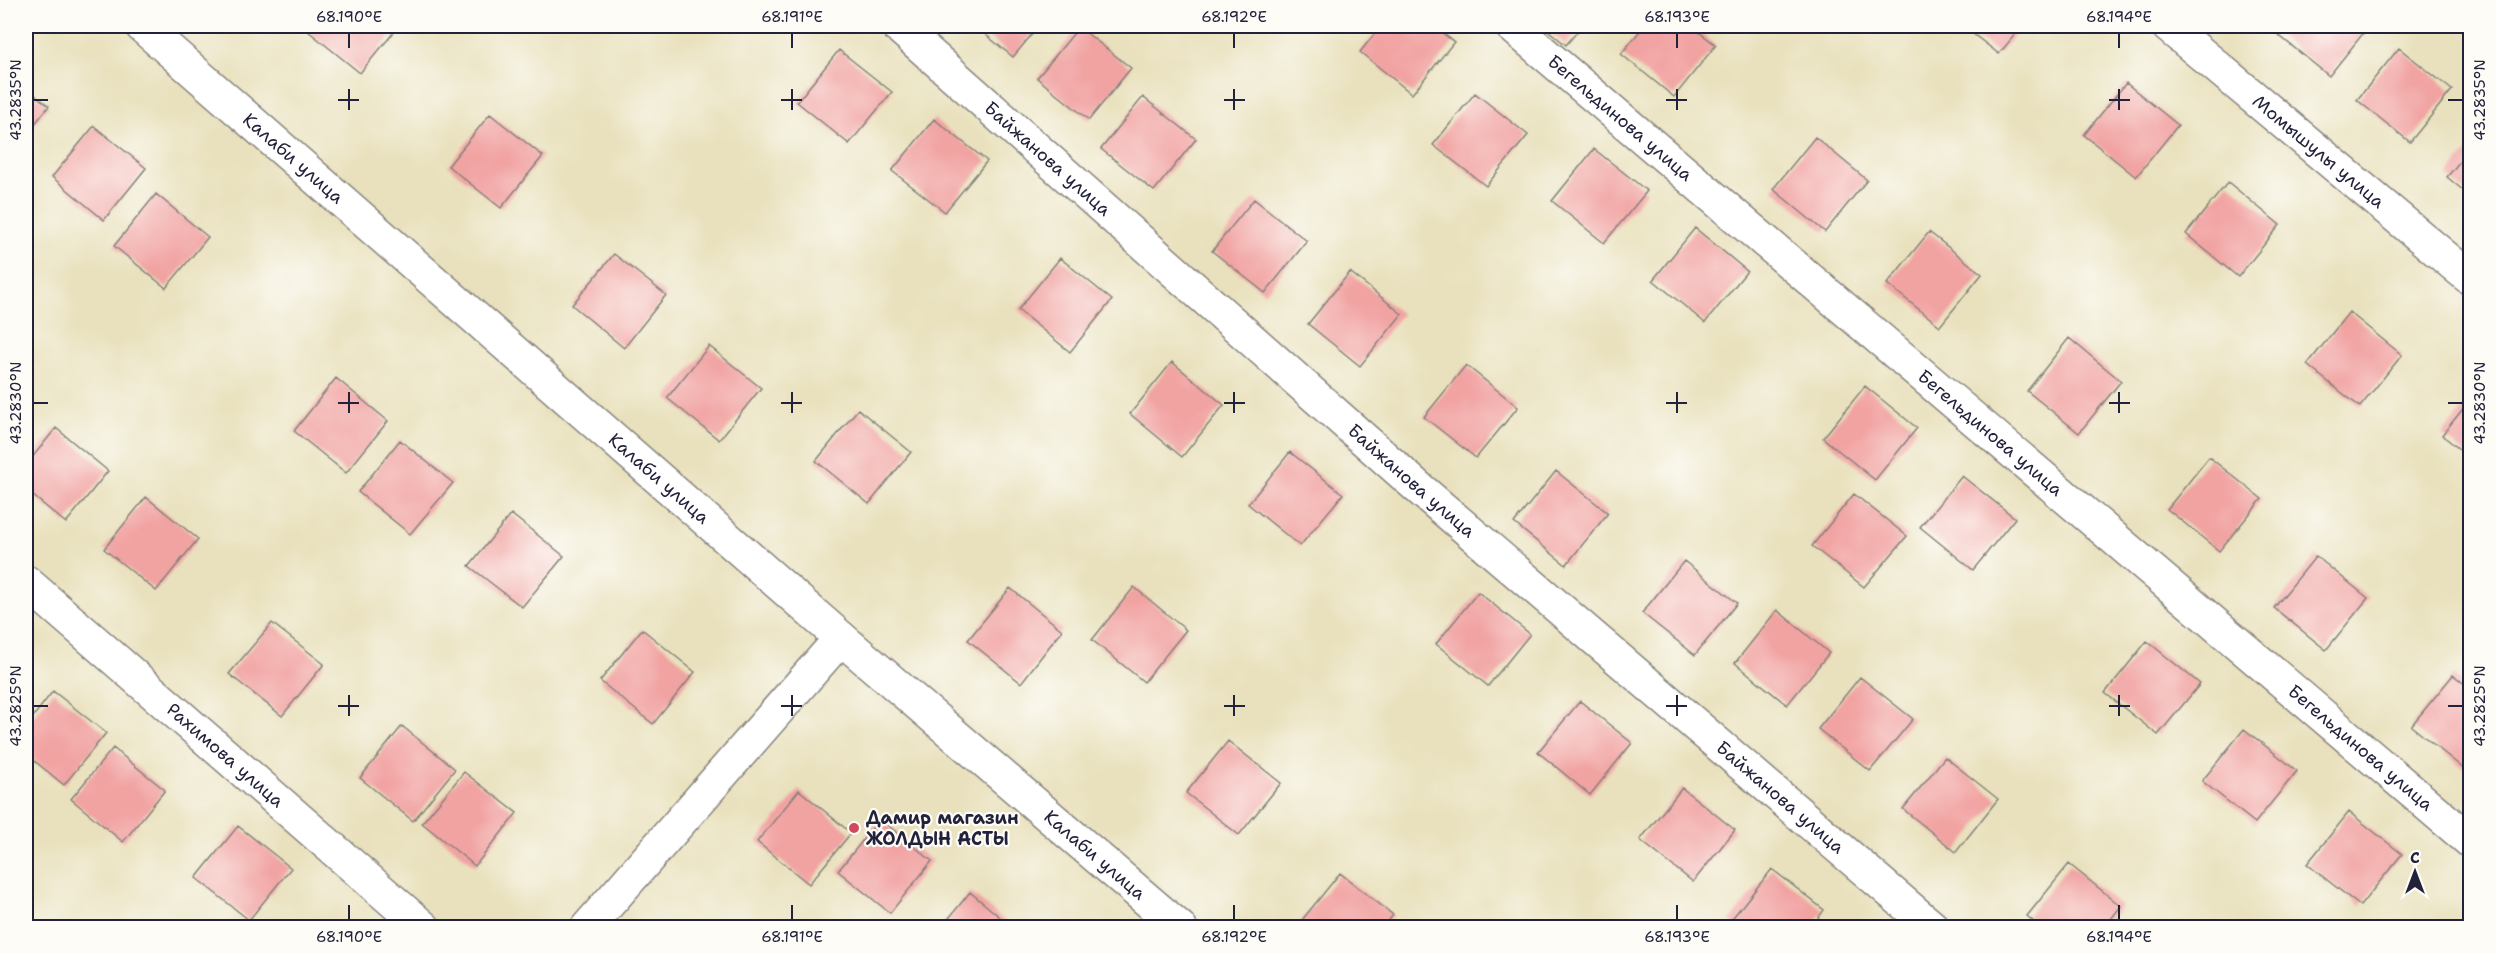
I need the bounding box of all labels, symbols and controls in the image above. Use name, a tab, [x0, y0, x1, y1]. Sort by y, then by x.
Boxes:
text: 68.190°E	[316, 7, 382, 27]
text: 68.191°E	[761, 7, 823, 27]
text: 68.192°E	[1201, 7, 1267, 27]
text: 68.193°E	[1644, 7, 1710, 27]
text: 68.194°E	[2086, 7, 2152, 27]
street label: Бегельдинова улица	[1543, 49, 1698, 187]
text: 43.2835°N	[6, 59, 26, 141]
text: 43.2835°N	[2470, 59, 2490, 141]
street label: Момышулы улица	[2247, 89, 2390, 214]
street label: Байжанова улица	[979, 96, 1116, 221]
street label: Калаби улица	[238, 108, 349, 209]
text: 43.2830°N	[6, 362, 26, 444]
text: 43.2830°N	[2470, 362, 2490, 444]
street label: Бегельдинова улица	[1913, 364, 2068, 501]
street label: Байжанова улица	[1343, 419, 1480, 543]
street label: Калаби улица	[603, 428, 714, 529]
text: 43.2825°N	[6, 665, 26, 747]
text: 43.2825°N	[2470, 665, 2490, 747]
street label: Бегельдинова улица	[2283, 679, 2438, 816]
street label: Рахимова улица	[161, 698, 289, 813]
street label: Байжанова улица	[1711, 736, 1850, 859]
street label: Калаби улица	[1039, 805, 1151, 905]
place label: Дамир магазин ЖОЛДЫН АСТЫ	[866, 806, 1019, 851]
marker: Дамир магазин ЖОЛДЫН АСТЫ	[847, 821, 861, 835]
north arrow	[2385, 842, 2445, 902]
text: С	[2410, 847, 2420, 868]
text: 68.190°E	[316, 927, 382, 947]
text: 68.191°E	[761, 927, 823, 947]
text: 68.192°E	[1201, 927, 1267, 947]
text: 68.193°E	[1644, 927, 1710, 947]
text: 68.194°E	[2086, 927, 2152, 947]

